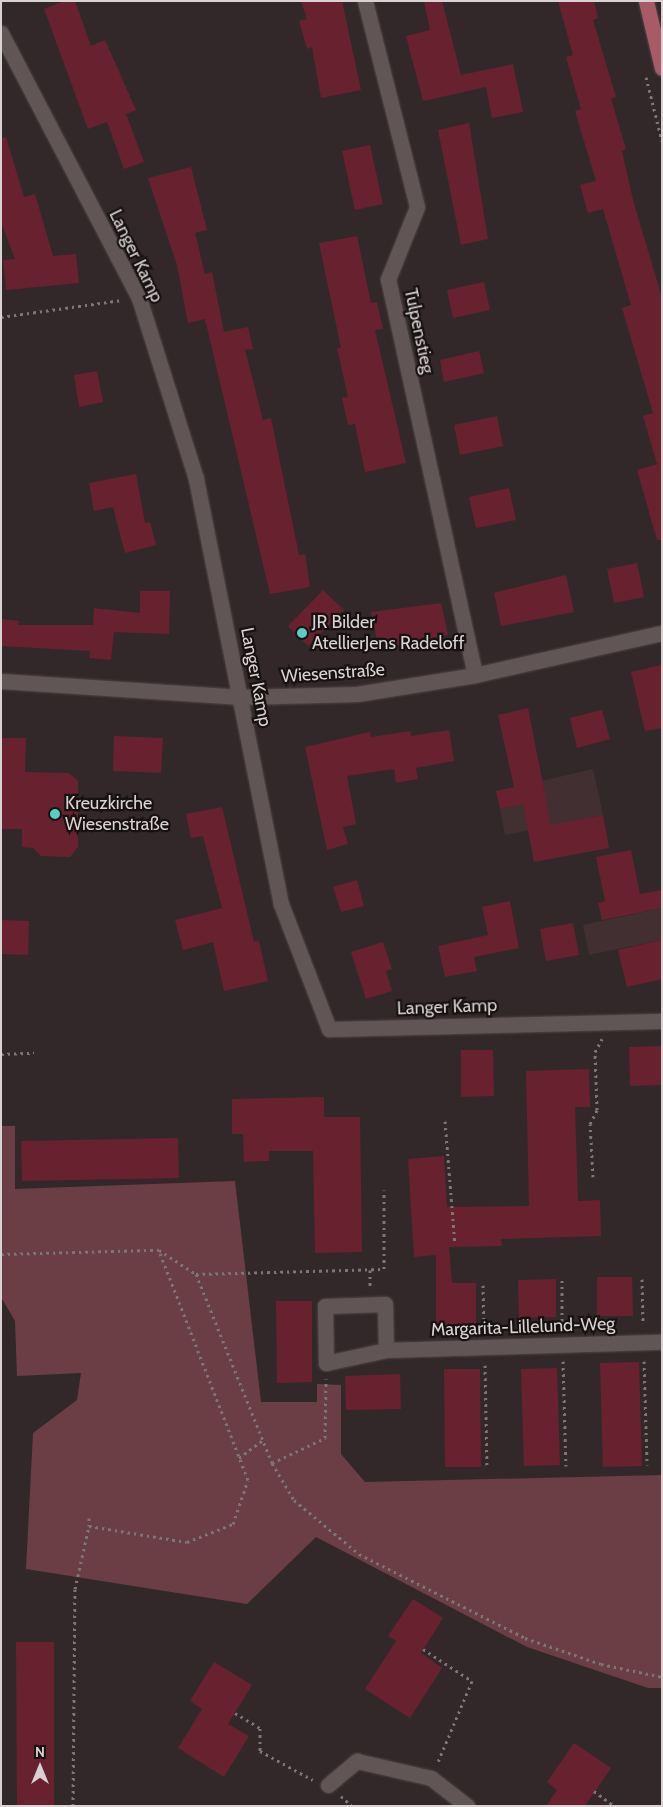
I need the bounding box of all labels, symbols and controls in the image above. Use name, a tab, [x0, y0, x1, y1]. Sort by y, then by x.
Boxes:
street label: Langer Kamp	[104, 206, 168, 306]
street label: Tulpenstieg	[399, 286, 439, 376]
place label: JR Bilder AtellierJens Radeloff	[312, 612, 464, 654]
street label: Langer Kamp	[236, 626, 276, 728]
marker: JR Bilder AtellierJens Radeloff	[296, 627, 308, 639]
street label: Wiesenstraße	[280, 659, 386, 687]
place label: Kreuzkirche Wiesenstraße	[65, 793, 169, 836]
marker: Kreuzkirche Wiesenstraße	[49, 808, 61, 820]
street label: Langer Kamp	[397, 994, 497, 1020]
street label: Margarita-Lillelund-Weg	[431, 1313, 615, 1341]
north arrow	[15, 1742, 65, 1792]
text: N	[35, 1743, 45, 1761]

